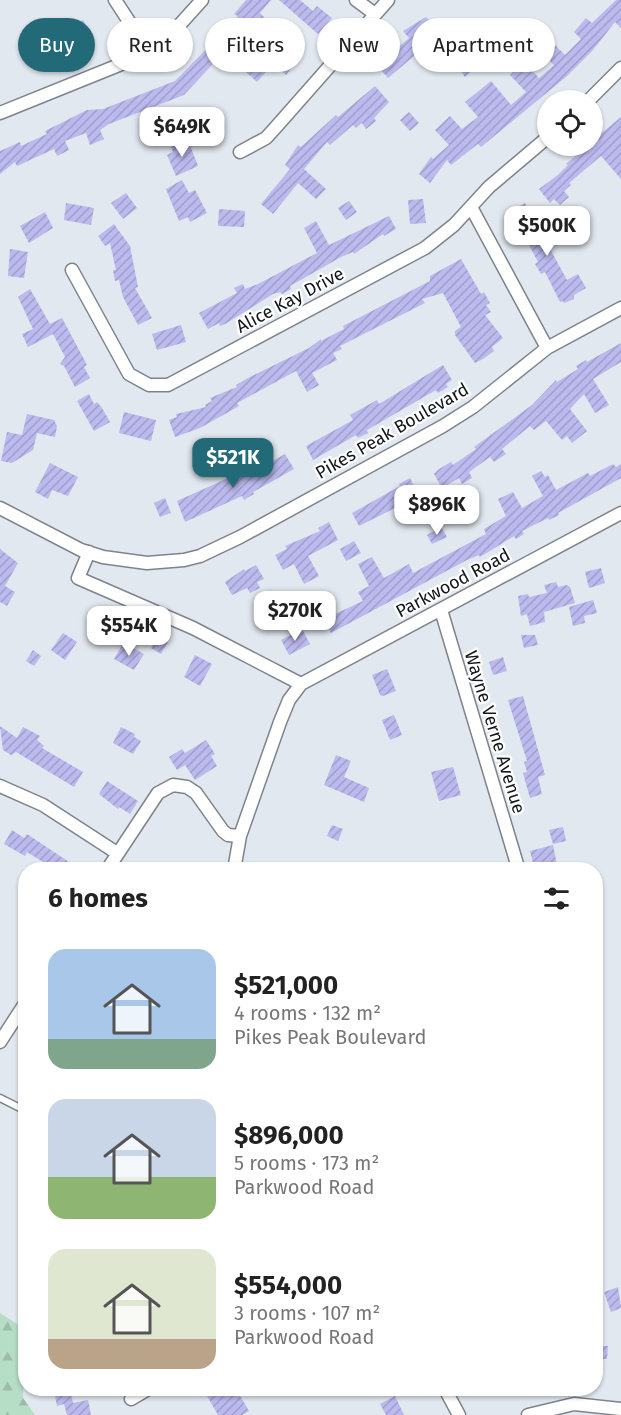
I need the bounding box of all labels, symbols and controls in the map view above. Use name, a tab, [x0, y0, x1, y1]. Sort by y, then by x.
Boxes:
chip: Buy	[18, 18, 95, 72]
chip: Rent	[107, 18, 193, 72]
chip: Filters	[205, 18, 305, 72]
chip: New	[317, 18, 400, 72]
chip: Apartment	[412, 18, 555, 72]
map controls	[537, 90, 603, 156]
button: locate	[537, 90, 603, 156]
pin: $649K	[140, 107, 224, 158]
text: $649K	[153, 114, 211, 138]
pin: $500K	[505, 206, 589, 257]
text: $500K	[518, 213, 576, 237]
street label: Alice Kay Drive	[232, 262, 348, 338]
street label: Pikes Peak Boulevard	[311, 378, 473, 484]
pin: $521K	[191, 438, 275, 489]
text: $521K	[206, 445, 260, 469]
pin: $896K	[395, 485, 479, 536]
text: $896K	[408, 492, 466, 516]
street label: Parkwood Road	[392, 544, 514, 622]
pin: $270K	[253, 591, 337, 642]
text: $270K	[268, 598, 322, 622]
pin: $554K	[87, 606, 171, 657]
text: $554K	[101, 613, 157, 637]
street label: Wayne Verne Avenue	[460, 648, 530, 816]
icon: filters	[540, 882, 573, 915]
text: 6 homes	[48, 883, 148, 914]
text: $521,000	[234, 970, 338, 1001]
icon: home	[96, 973, 168, 1045]
text: 4 rooms · 132 m²	[234, 1001, 381, 1025]
text: Pikes Peak Boulevard	[234, 1025, 427, 1049]
text: $896,000	[234, 1120, 344, 1151]
icon: home	[96, 1123, 168, 1195]
text: 5 rooms · 173 m²	[234, 1151, 379, 1175]
text: Parkwood Road	[234, 1175, 374, 1199]
text: $554,000	[234, 1270, 342, 1301]
icon: home	[96, 1273, 168, 1345]
text: 3 rooms · 107 m²	[234, 1301, 380, 1325]
text: Parkwood Road	[234, 1325, 374, 1349]

